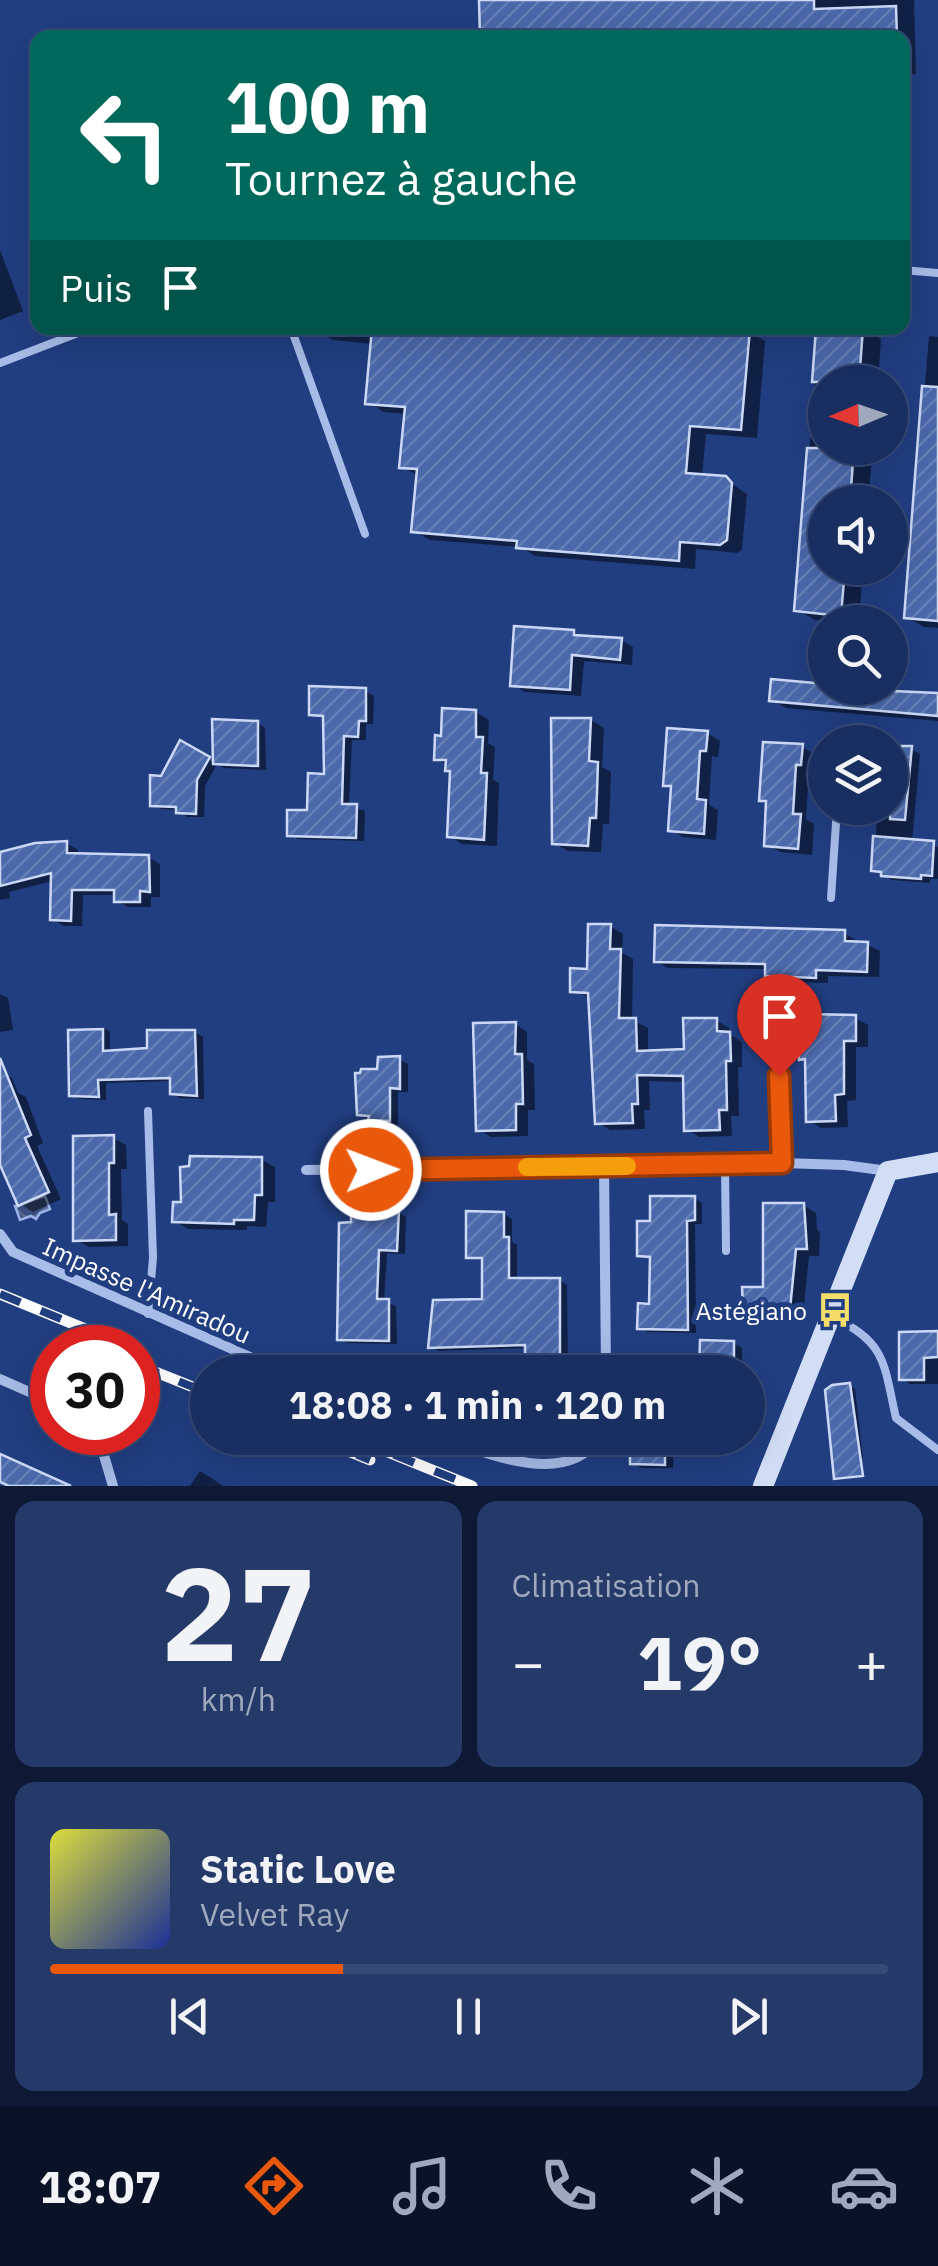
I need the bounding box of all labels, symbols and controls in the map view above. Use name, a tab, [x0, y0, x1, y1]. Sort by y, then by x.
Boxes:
text: 100 m	[225, 61, 430, 152]
icon: left	[60, 70, 190, 200]
text: Tournez à gauche	[225, 149, 577, 207]
icon: arrive	[153, 260, 208, 315]
text: Puis	[60, 263, 133, 312]
north arrow	[808, 365, 908, 465]
map controls	[808, 365, 908, 825]
button: sound	[808, 485, 908, 585]
button: search	[808, 605, 908, 705]
button: layers	[808, 725, 908, 825]
pin	[737, 974, 822, 1077]
icon: arrive	[752, 989, 807, 1044]
position arrow	[319, 1118, 423, 1222]
street label: Impasse l'Amiradou	[38, 1229, 256, 1351]
bus stop icon: Astégiano	[816, 1291, 854, 1329]
place label: Astégiano	[696, 1294, 807, 1327]
speed limit sign: 30	[30, 1325, 160, 1455]
text: 18:08 · 1 min · 120 m	[289, 1380, 666, 1429]
text: 27	[160, 1528, 316, 1697]
text: Climatisation	[512, 1564, 700, 1606]
text: 19°	[637, 1613, 762, 1711]
text: −	[512, 1627, 545, 1698]
text: +	[855, 1627, 888, 1698]
text: km/h	[201, 1678, 276, 1720]
text: Static Love	[200, 1844, 396, 1893]
text: Velvet Ray	[200, 1893, 349, 1935]
icon: previous	[162, 1989, 217, 2044]
icon: pause	[441, 1989, 496, 2044]
icon: next	[721, 1989, 776, 2044]
icon: directions	[239, 2151, 309, 2221]
icon: music	[387, 2151, 457, 2221]
icon: phone	[534, 2151, 604, 2221]
icon: climate	[682, 2151, 752, 2221]
icon: car	[829, 2151, 899, 2221]
text: 18:07	[39, 2157, 162, 2215]

